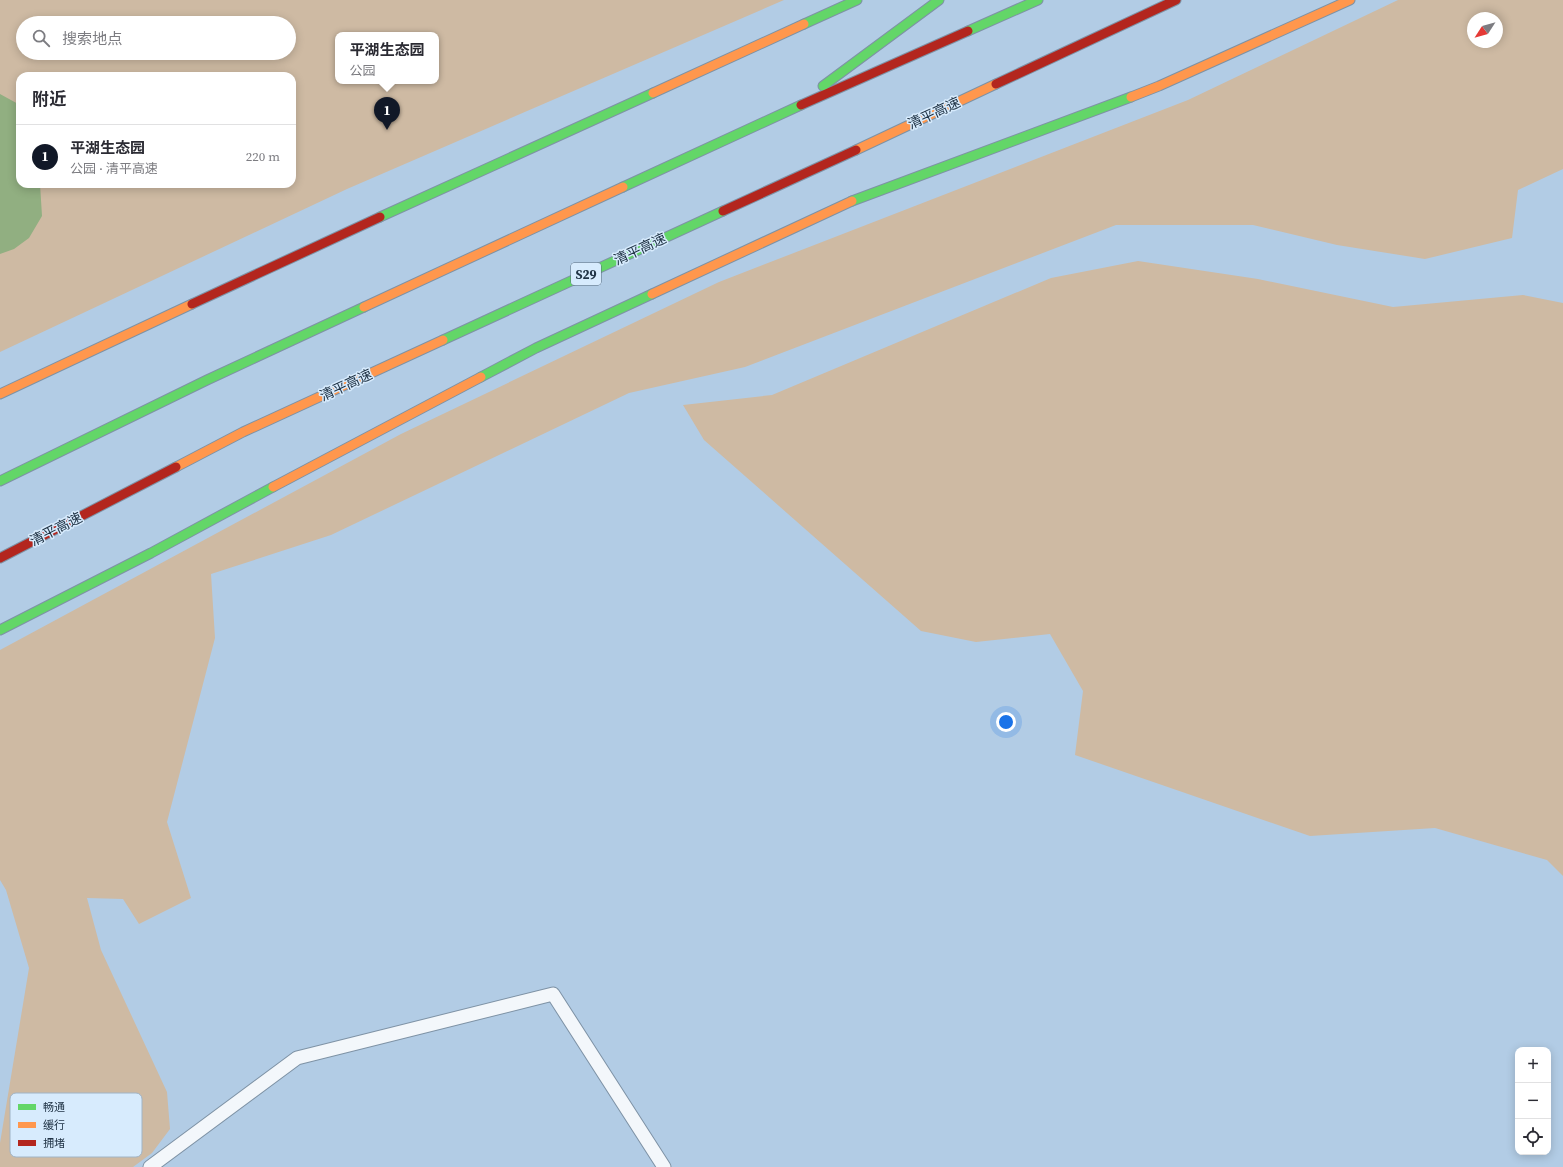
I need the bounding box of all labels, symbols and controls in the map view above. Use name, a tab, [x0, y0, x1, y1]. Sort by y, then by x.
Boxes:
north arrow	[1467, 12, 1503, 48]
search box	[16, 16, 296, 60]
icon: search	[30, 27, 52, 49]
text: 搜索地点	[62, 28, 122, 49]
popup	[335, 32, 439, 84]
text: 平湖生态园	[349, 39, 425, 60]
text: 公园	[349, 62, 376, 79]
text: 附近	[32, 87, 66, 111]
street label: 清平高速	[904, 92, 964, 134]
pin: 1	[374, 97, 400, 130]
text: 平湖生态园	[70, 137, 145, 158]
text: 1	[41, 148, 49, 165]
text: 220 m	[246, 148, 280, 165]
text: 公园 · 清平高速	[70, 160, 158, 177]
street label: 清平高速	[610, 228, 670, 270]
road number: S29	[571, 263, 601, 285]
street label: 清平高速	[316, 364, 376, 406]
street label: 清平高速	[27, 507, 85, 551]
your location	[996, 712, 1016, 732]
map controls	[1515, 1047, 1551, 1155]
button: +	[1515, 1047, 1551, 1083]
button: −	[1515, 1083, 1551, 1119]
legend	[10, 1093, 142, 1157]
text: 畅通	[43, 1100, 65, 1115]
text: 缓行	[43, 1118, 65, 1133]
button: locate	[1515, 1119, 1551, 1155]
text: 拥堵	[43, 1136, 65, 1151]

